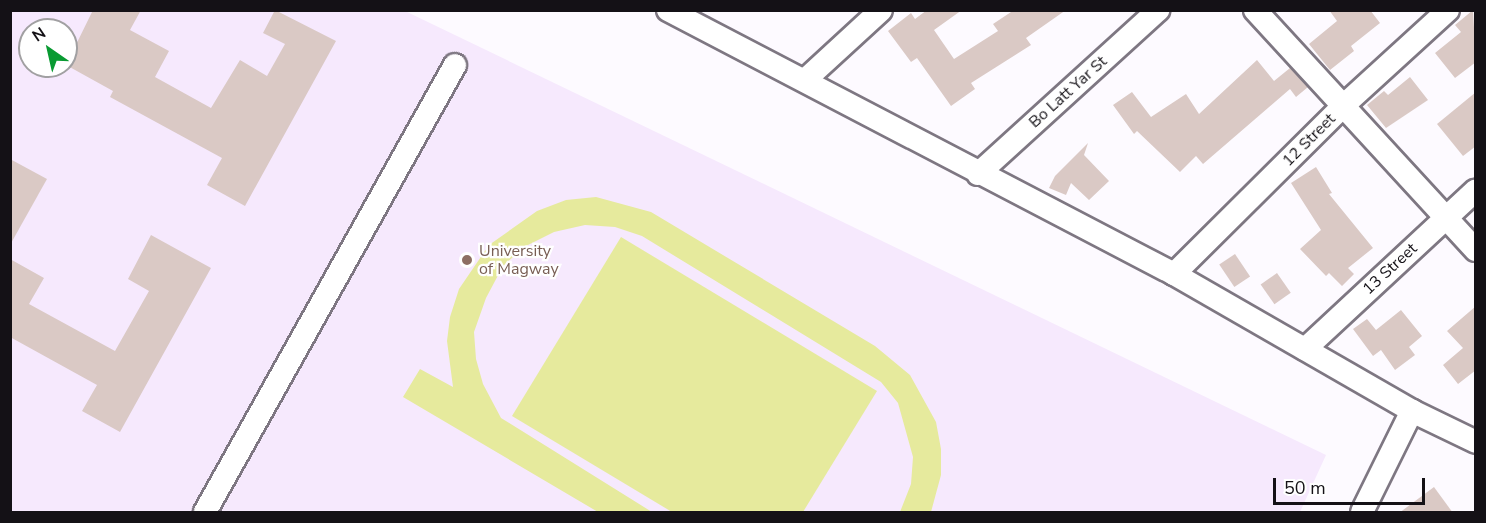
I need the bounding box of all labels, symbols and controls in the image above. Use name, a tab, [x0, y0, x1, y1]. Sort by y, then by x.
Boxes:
north arrow	[18, 18, 78, 78]
text: N	[28, 22, 50, 47]
street label: Bo Latt Yar St	[1025, 52, 1111, 132]
street label: 12 Street	[1279, 110, 1339, 170]
street label: 13 Street	[1359, 239, 1421, 299]
place label: University of Magway	[479, 241, 559, 279]
marker: University of Magway	[460, 253, 474, 267]
scale bar	[1276, 466, 1428, 504]
text: 50 m	[1284, 476, 1326, 500]

